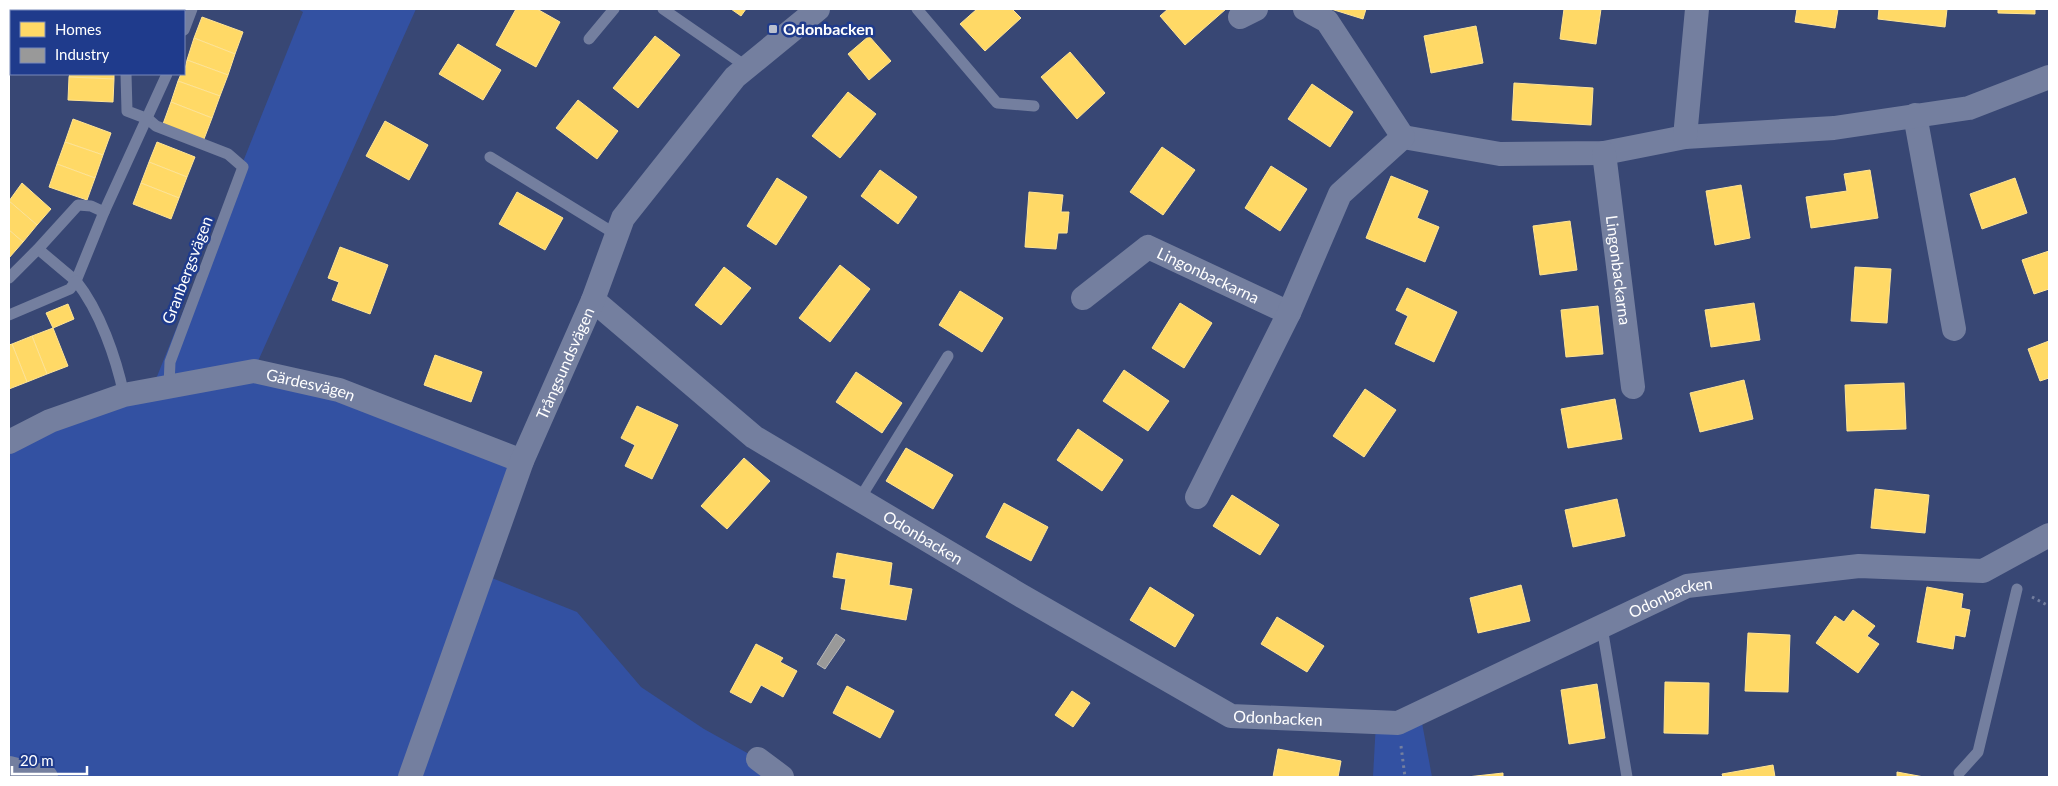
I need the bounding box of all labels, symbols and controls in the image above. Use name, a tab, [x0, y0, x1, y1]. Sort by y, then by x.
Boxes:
legend	[10, 10, 185, 75]
place label: Odonbacken	[783, 19, 874, 38]
text: Homes	[55, 20, 101, 38]
marker: Odonbacken	[767, 23, 779, 35]
text: Industry	[55, 45, 110, 63]
street label: Granbergsvägen	[157, 213, 216, 326]
street label: Lingonbackarna	[1603, 214, 1635, 326]
street label: Lingonbackarna	[1154, 243, 1262, 307]
street label: Trångsundsvägen	[532, 304, 598, 422]
street label: Gärdesvägen	[265, 364, 358, 404]
street label: Odonbacken	[880, 506, 967, 568]
street label: Odonbacken	[1625, 573, 1714, 621]
street label: Odonbacken	[1233, 706, 1323, 729]
scale bar	[12, 744, 88, 776]
text: 20 m	[20, 751, 54, 769]

